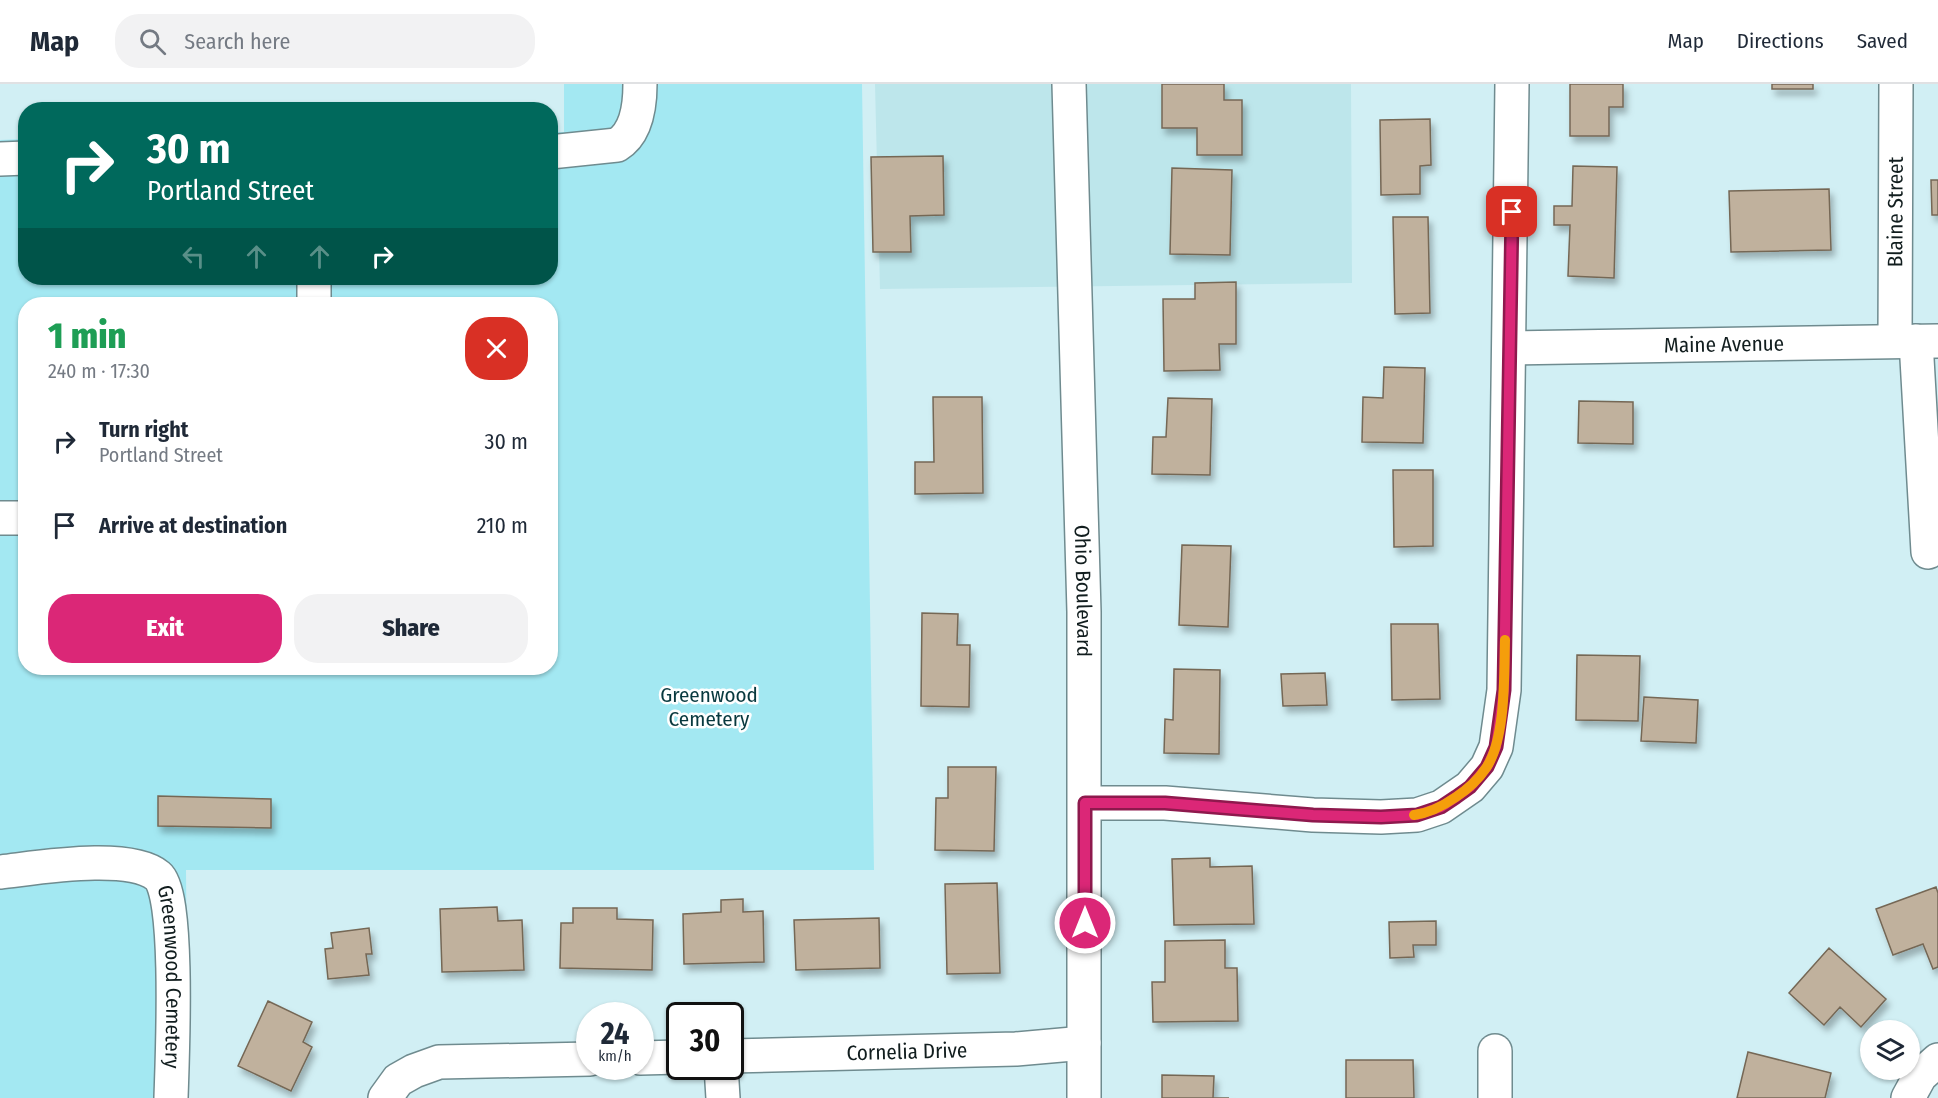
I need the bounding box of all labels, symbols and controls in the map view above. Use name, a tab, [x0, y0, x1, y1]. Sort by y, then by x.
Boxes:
search box	[115, 14, 535, 68]
text: Map	[30, 25, 79, 58]
icon: search	[136, 25, 169, 58]
text: Search here	[184, 28, 290, 55]
text: Map	[1667, 28, 1704, 54]
text: Directions	[1737, 28, 1824, 54]
text: Saved	[1857, 28, 1908, 54]
text: 30 m	[147, 124, 231, 174]
icon: right	[48, 126, 126, 204]
street label: Blaine Street	[1882, 157, 1909, 267]
text: Portland Street	[147, 175, 314, 207]
pin	[1486, 186, 1537, 237]
icon: arrive	[1495, 195, 1528, 228]
icon: left	[177, 240, 210, 273]
icon: ahead	[240, 240, 273, 273]
icon: ahead	[303, 240, 336, 273]
icon: right	[366, 240, 399, 273]
text: 1 min	[48, 314, 126, 358]
button: close	[465, 317, 528, 380]
street label: Maine Avenue	[1664, 331, 1784, 358]
text: 240 m · 17:30	[48, 359, 150, 383]
text: Turn right	[99, 416, 188, 443]
icon: right	[48, 425, 81, 458]
text: 30 m	[485, 428, 528, 455]
text: Portland Street	[99, 443, 223, 467]
icon: arrive	[48, 509, 81, 542]
text: Arrive at destination	[99, 512, 287, 539]
text: 210 m	[477, 512, 528, 539]
street label: Ohio Boulevard	[1069, 524, 1097, 657]
button: Exit	[48, 594, 282, 663]
button: Share	[294, 594, 528, 663]
park label: Greenwood Cemetery	[660, 682, 758, 732]
street label: Greenwood Cemetery	[151, 882, 186, 1070]
position arrow	[1053, 891, 1117, 955]
speed limit sign: 30	[666, 1002, 744, 1080]
text: 24	[601, 1016, 629, 1052]
map controls	[1860, 1020, 1920, 1080]
button: layers	[1860, 1020, 1920, 1080]
street label: Cornelia Drive	[846, 1037, 968, 1066]
text: km/h	[598, 1047, 632, 1065]

